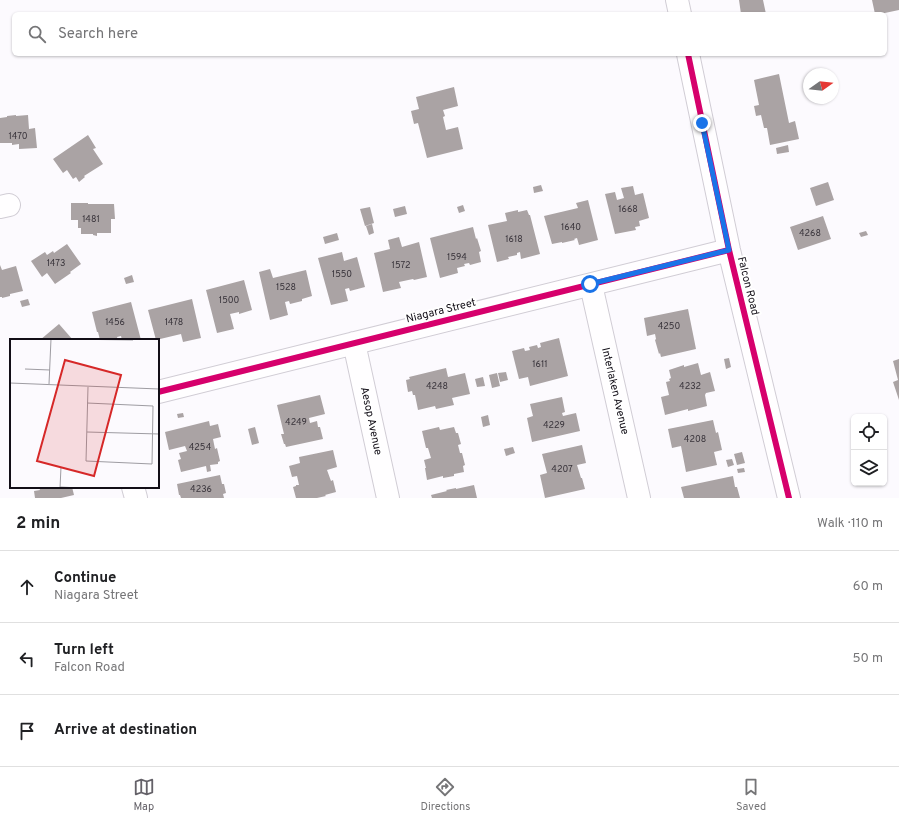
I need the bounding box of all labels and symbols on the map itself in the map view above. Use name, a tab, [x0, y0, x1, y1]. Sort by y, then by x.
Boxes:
north arrow	[803, 68, 839, 104]
route end	[693, 114, 711, 132]
house number: 1470	[9, 131, 28, 142]
house number: 1668	[618, 204, 638, 215]
house number: 1481	[82, 214, 100, 225]
house number: 1640	[561, 222, 581, 233]
house number: 4268	[799, 228, 821, 239]
house number: 1618	[505, 234, 523, 245]
house number: 1594	[447, 252, 467, 263]
street label: Falcon Road	[734, 255, 762, 317]
house number: 1473	[47, 258, 65, 269]
house number: 1572	[392, 260, 410, 271]
house number: 1550	[332, 269, 352, 280]
route start	[581, 275, 599, 293]
house number: 1528	[276, 282, 296, 293]
house number: 1500	[219, 295, 239, 306]
street label: Niagara Street	[405, 296, 477, 326]
house number: 1456	[105, 317, 125, 328]
house number: 1478	[165, 317, 183, 328]
house number: 4250	[658, 321, 680, 332]
inset map	[10, 339, 159, 488]
street label: Interlaken Avenue	[598, 346, 632, 436]
house number: 1611	[532, 359, 548, 370]
house number: 4248	[426, 381, 448, 392]
house number: 4232	[679, 381, 701, 392]
street label: Aesop Avenue	[357, 386, 385, 456]
house number: 4249	[285, 417, 307, 428]
house number: 4229	[543, 420, 565, 431]
house number: 4208	[684, 434, 706, 445]
house number: 4254	[189, 442, 212, 453]
house number: 4207	[551, 464, 573, 475]
house number: 4236	[190, 484, 212, 495]

